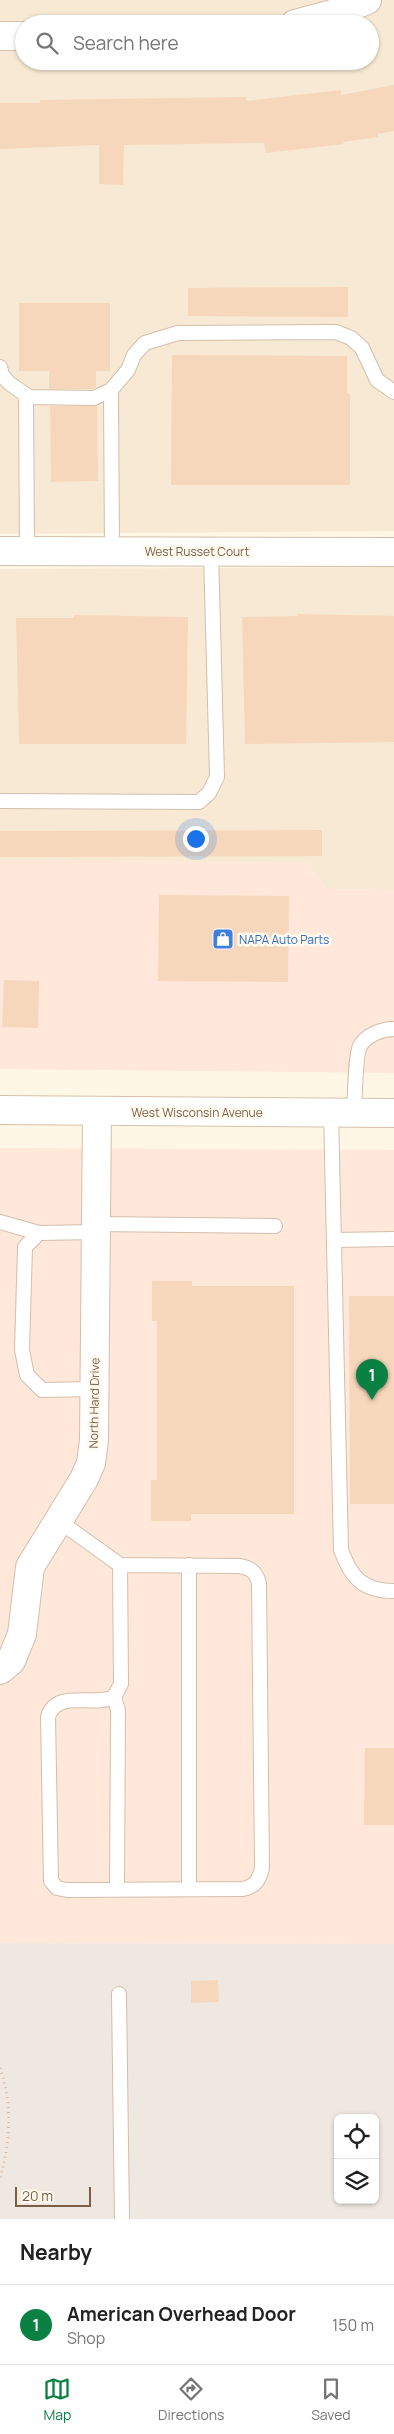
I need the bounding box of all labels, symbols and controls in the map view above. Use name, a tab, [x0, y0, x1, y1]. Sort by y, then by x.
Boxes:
search box	[15, 15, 379, 70]
icon: search	[33, 29, 61, 57]
text: Search here	[73, 30, 179, 56]
street label: West Russet Court	[145, 543, 249, 560]
your location	[183, 826, 209, 852]
shop icon: NAPA Auto Parts	[211, 927, 235, 951]
place label: NAPA Auto Parts	[239, 931, 329, 948]
street label: West Wisconsin Avenue	[131, 1104, 263, 1121]
street label: North Hard Drive	[85, 1358, 103, 1448]
pin: 1	[356, 1359, 388, 1400]
map controls	[334, 2114, 379, 2204]
button: locate	[334, 2114, 379, 2159]
button: layers	[334, 2159, 379, 2204]
scale bar	[15, 2184, 91, 2207]
text: 20 m	[22, 2186, 53, 2205]
text: Nearby	[20, 2238, 92, 2266]
text: American Overhead Door	[67, 2301, 296, 2327]
text: 1	[32, 2314, 40, 2336]
text: 150 m	[332, 2314, 374, 2336]
text: Shop	[67, 2327, 105, 2349]
tab: Map	[43, 2375, 71, 2424]
tab: Directions	[158, 2375, 224, 2424]
tab: Saved	[311, 2375, 351, 2424]

